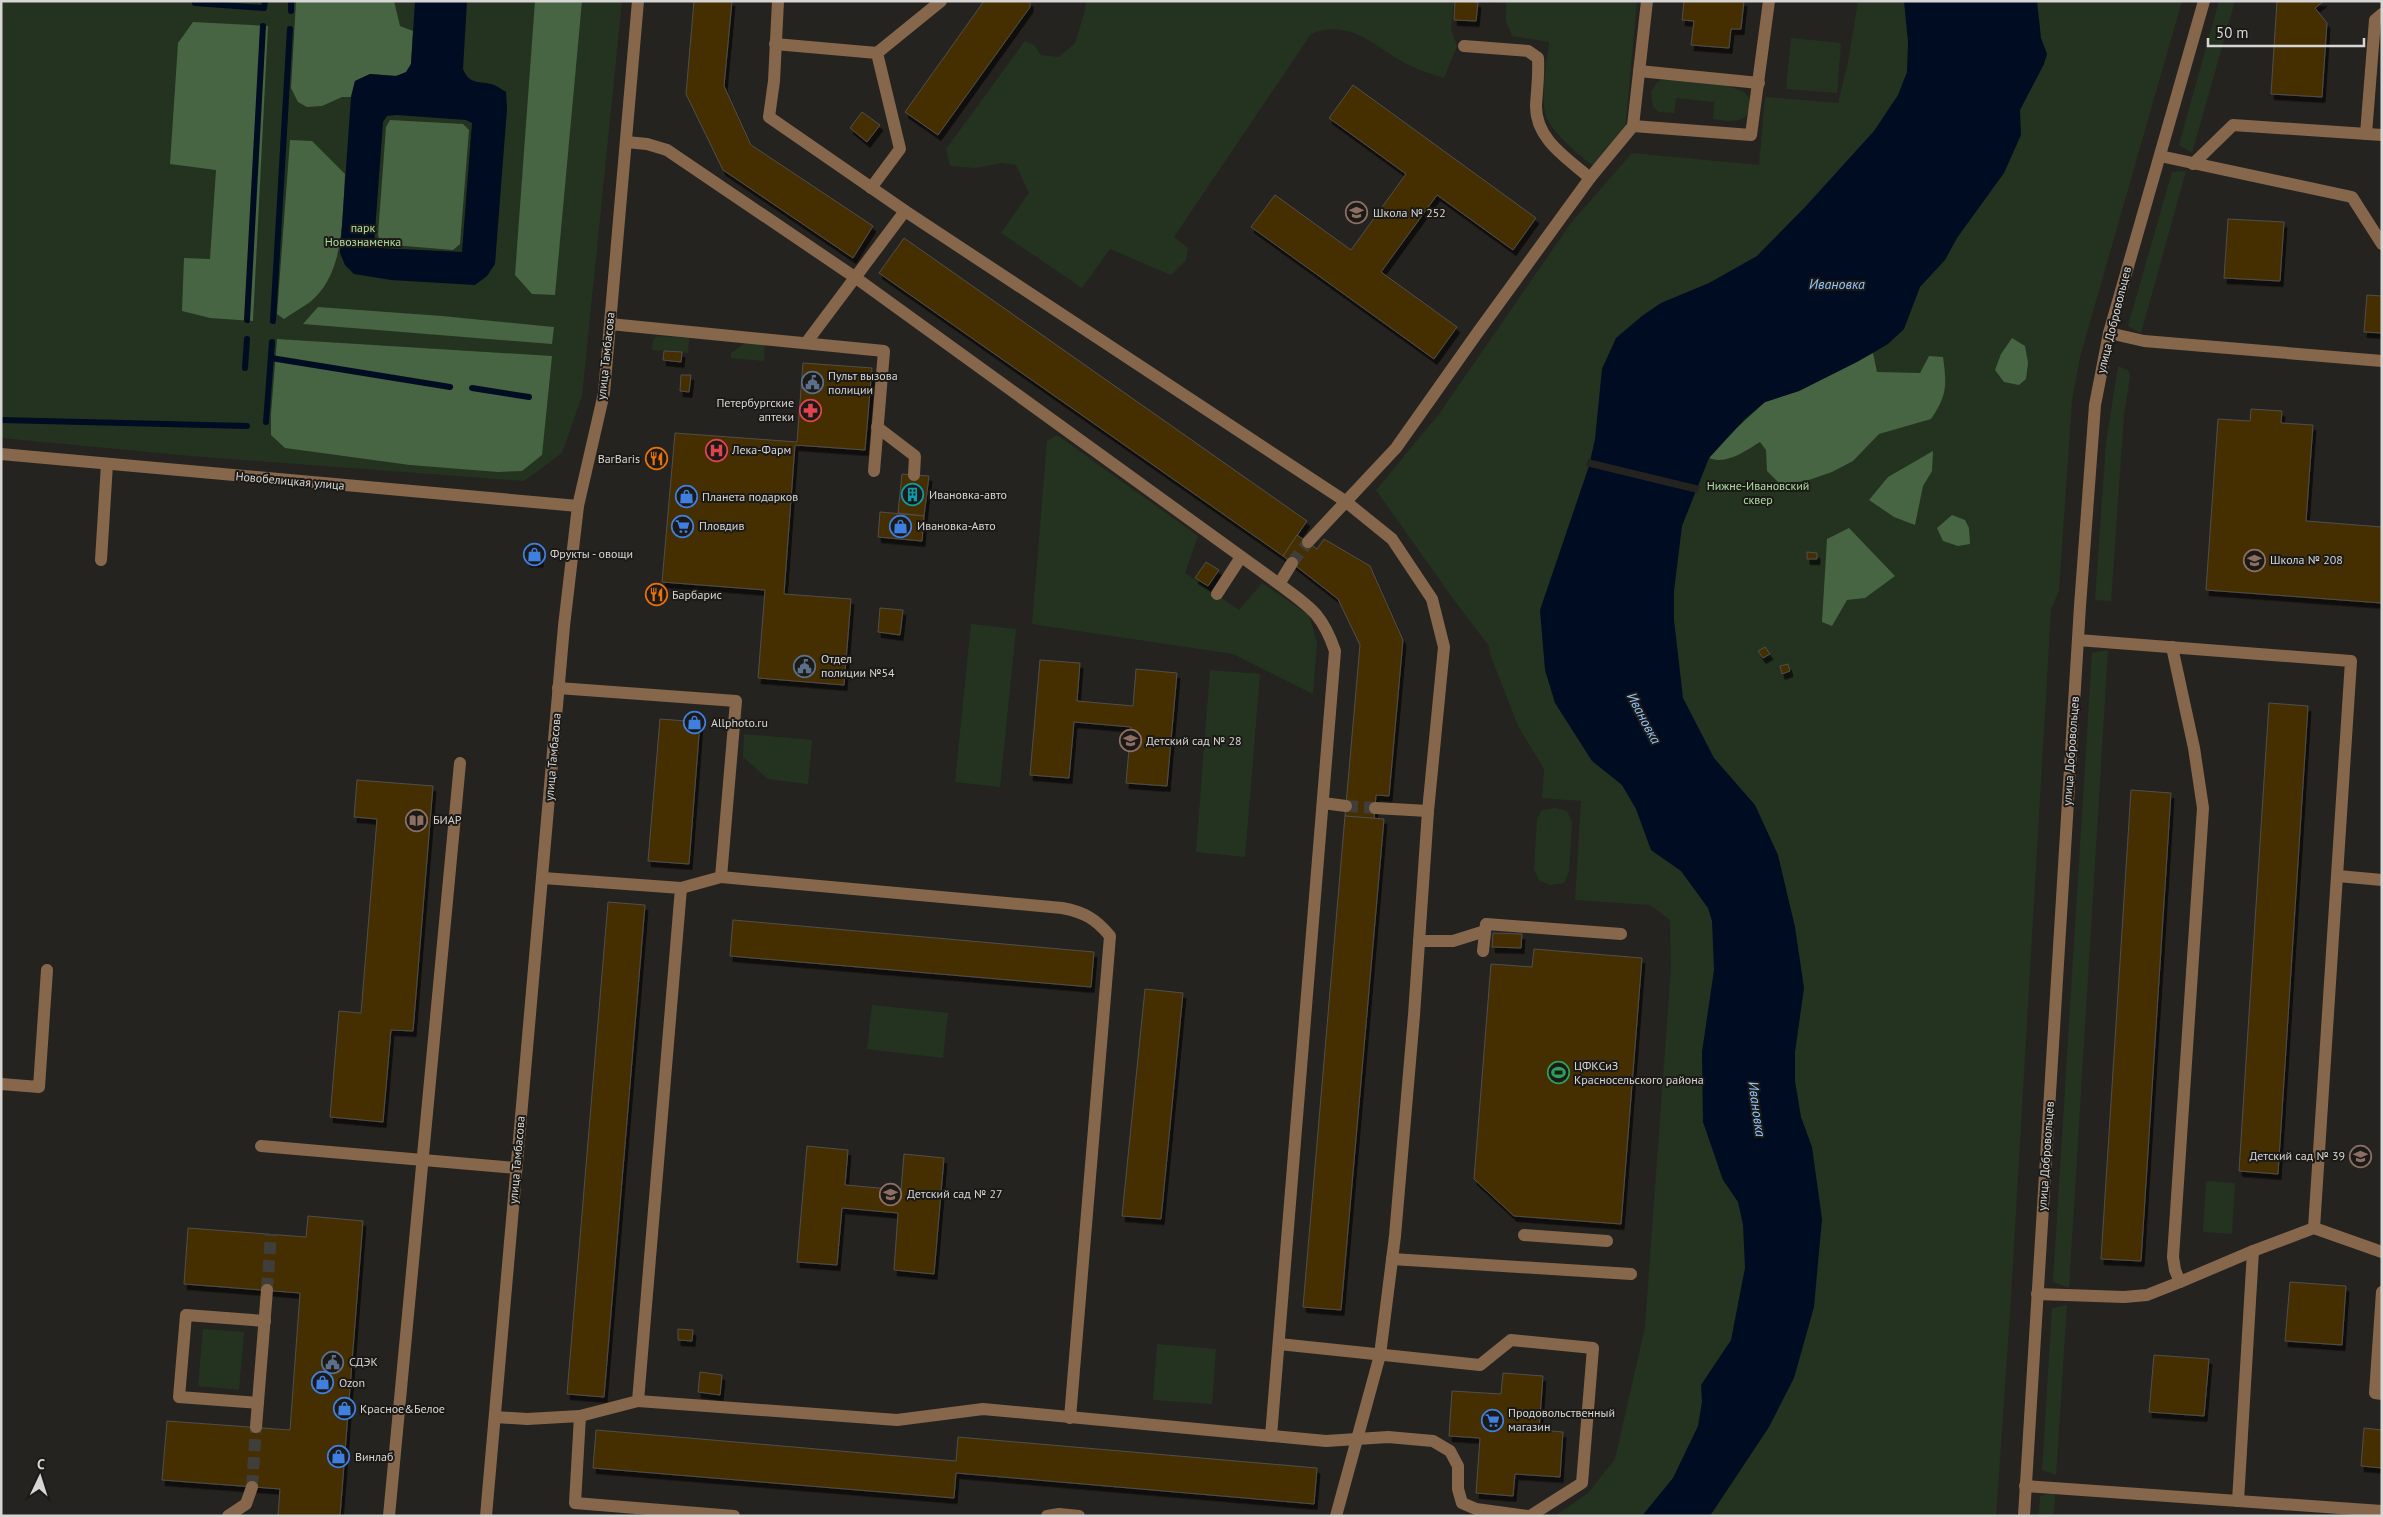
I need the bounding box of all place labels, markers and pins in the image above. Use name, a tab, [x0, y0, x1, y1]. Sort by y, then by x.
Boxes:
school or university icon: Школа № 252	[1345, 201, 1369, 225]
place label: Школа № 252	[1373, 205, 1446, 220]
place label: Пульт вызова полиции	[828, 368, 898, 397]
public building icon: Пульт вызова полиции	[800, 371, 824, 395]
place label: Петербургские аптеки	[716, 395, 794, 424]
pharmacy icon: Петербургские аптеки	[798, 398, 822, 422]
hospital icon: Лека-Фарм	[704, 438, 728, 462]
place label: Лека-Фарм	[731, 442, 791, 457]
restaurant icon: BarBaris	[644, 447, 668, 471]
place label: BarBaris	[598, 451, 640, 466]
building icon: Ивановка-авто	[901, 483, 925, 507]
shop icon: Планета подарков	[674, 485, 698, 509]
place label: Ивановка-авто	[929, 487, 1007, 502]
place label: Планета подарков	[702, 489, 798, 504]
supermarket icon: Пловдив	[671, 514, 695, 538]
shop icon: Ивановка-Авто	[889, 514, 913, 538]
place label: Пловдив	[699, 518, 744, 533]
place label: Ивановка-Авто	[917, 518, 996, 533]
shop icon: Фрукты - овощи	[522, 542, 546, 566]
place label: Фрукты - овощи	[550, 546, 633, 561]
school or university icon: Школа № 208	[2242, 548, 2266, 572]
place label: Школа № 208	[2270, 552, 2343, 567]
restaurant icon: Барбарис	[644, 583, 668, 607]
place label: Барбарис	[672, 587, 722, 602]
place label: Отдел полиции №54	[821, 651, 895, 680]
public building icon: Отдел полиции №54	[793, 654, 817, 678]
shop icon: Allphoto.ru	[683, 711, 707, 735]
place label: Allphoto.ru	[711, 715, 768, 730]
school or university icon: Детский сад № 28	[1118, 729, 1142, 753]
place label: Детский сад № 28	[1146, 733, 1242, 748]
library icon: БИАР	[405, 808, 429, 832]
place label: БИАР	[433, 812, 462, 827]
place label: ЦФКСиЗ Красносельского района	[1574, 1058, 1704, 1087]
sports icon: ЦФКСиЗ Красносельского района	[1546, 1061, 1570, 1085]
school or university icon: Детский сад № 39	[2349, 1144, 2373, 1168]
place label: Детский сад № 39	[2249, 1148, 2345, 1163]
school or university icon: Детский сад № 27	[879, 1182, 903, 1206]
place label: Детский сад № 27	[907, 1186, 1003, 1201]
public building icon: СДЭК	[321, 1350, 345, 1374]
place label: СДЭК	[349, 1354, 378, 1369]
shop icon: Ozon	[311, 1371, 335, 1395]
place label: Ozon	[339, 1375, 365, 1390]
shop icon: Красное&Белое	[332, 1397, 356, 1421]
place label: Красное&Белое	[360, 1401, 445, 1416]
place label: Продовольственный магазин	[1508, 1405, 1615, 1434]
supermarket icon: Продовольственный магазин	[1480, 1408, 1504, 1432]
shop icon: Винлаб	[327, 1445, 351, 1469]
place label: Винлаб	[355, 1449, 393, 1464]

